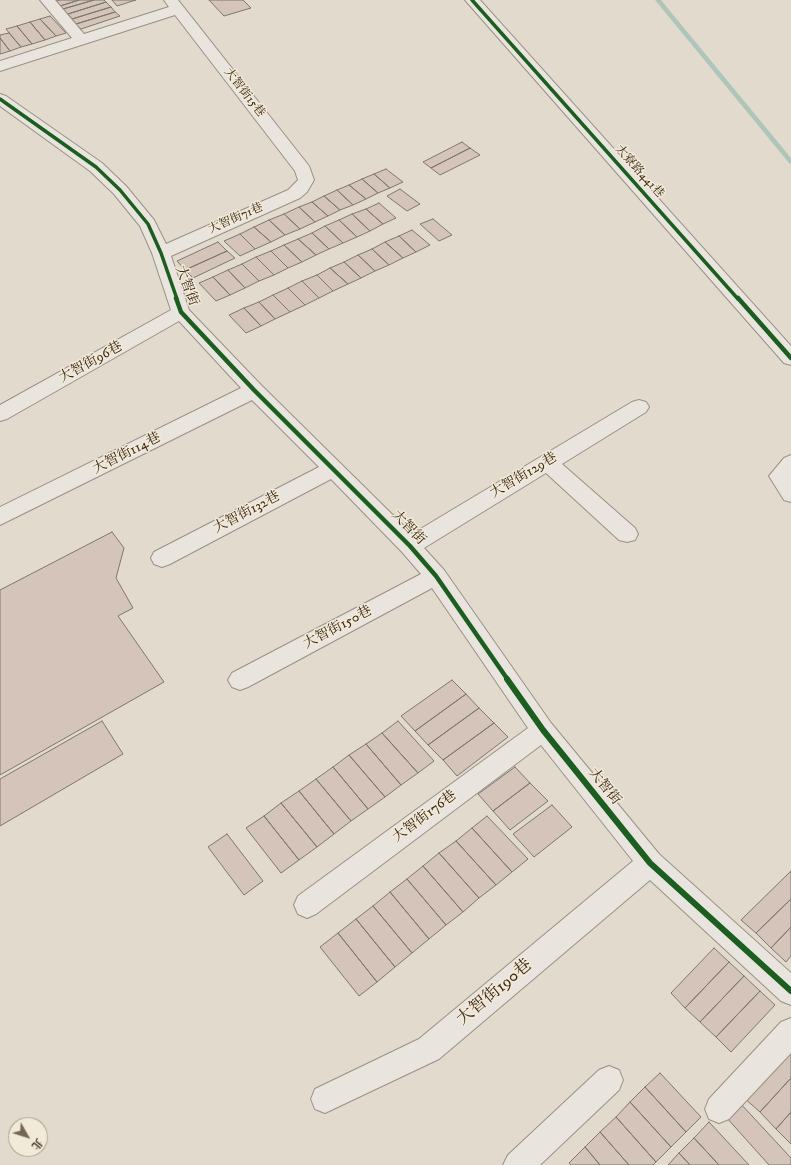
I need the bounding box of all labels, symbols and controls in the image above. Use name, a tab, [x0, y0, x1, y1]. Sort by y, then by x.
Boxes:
street label: 大智街15巷	[220, 66, 268, 120]
street label: 大寮路441巷	[611, 143, 667, 201]
street label: 大智街71巷	[206, 200, 266, 238]
street label: 大智街	[171, 263, 201, 309]
street label: 大智街96巷	[56, 339, 126, 387]
street label: 大智街114巷	[90, 430, 164, 478]
street label: 大智街129巷	[488, 449, 560, 503]
street label: 大智街132巷	[211, 488, 283, 538]
street label: 大智街	[387, 507, 429, 549]
street label: 大智街150巷	[301, 603, 375, 653]
street label: 大智街	[584, 765, 624, 809]
street label: 大智街176巷	[390, 787, 460, 847]
street label: 大智街190巷	[453, 956, 537, 1030]
north arrow	[8, 1117, 48, 1157]
text: 北	[28, 1135, 45, 1153]

